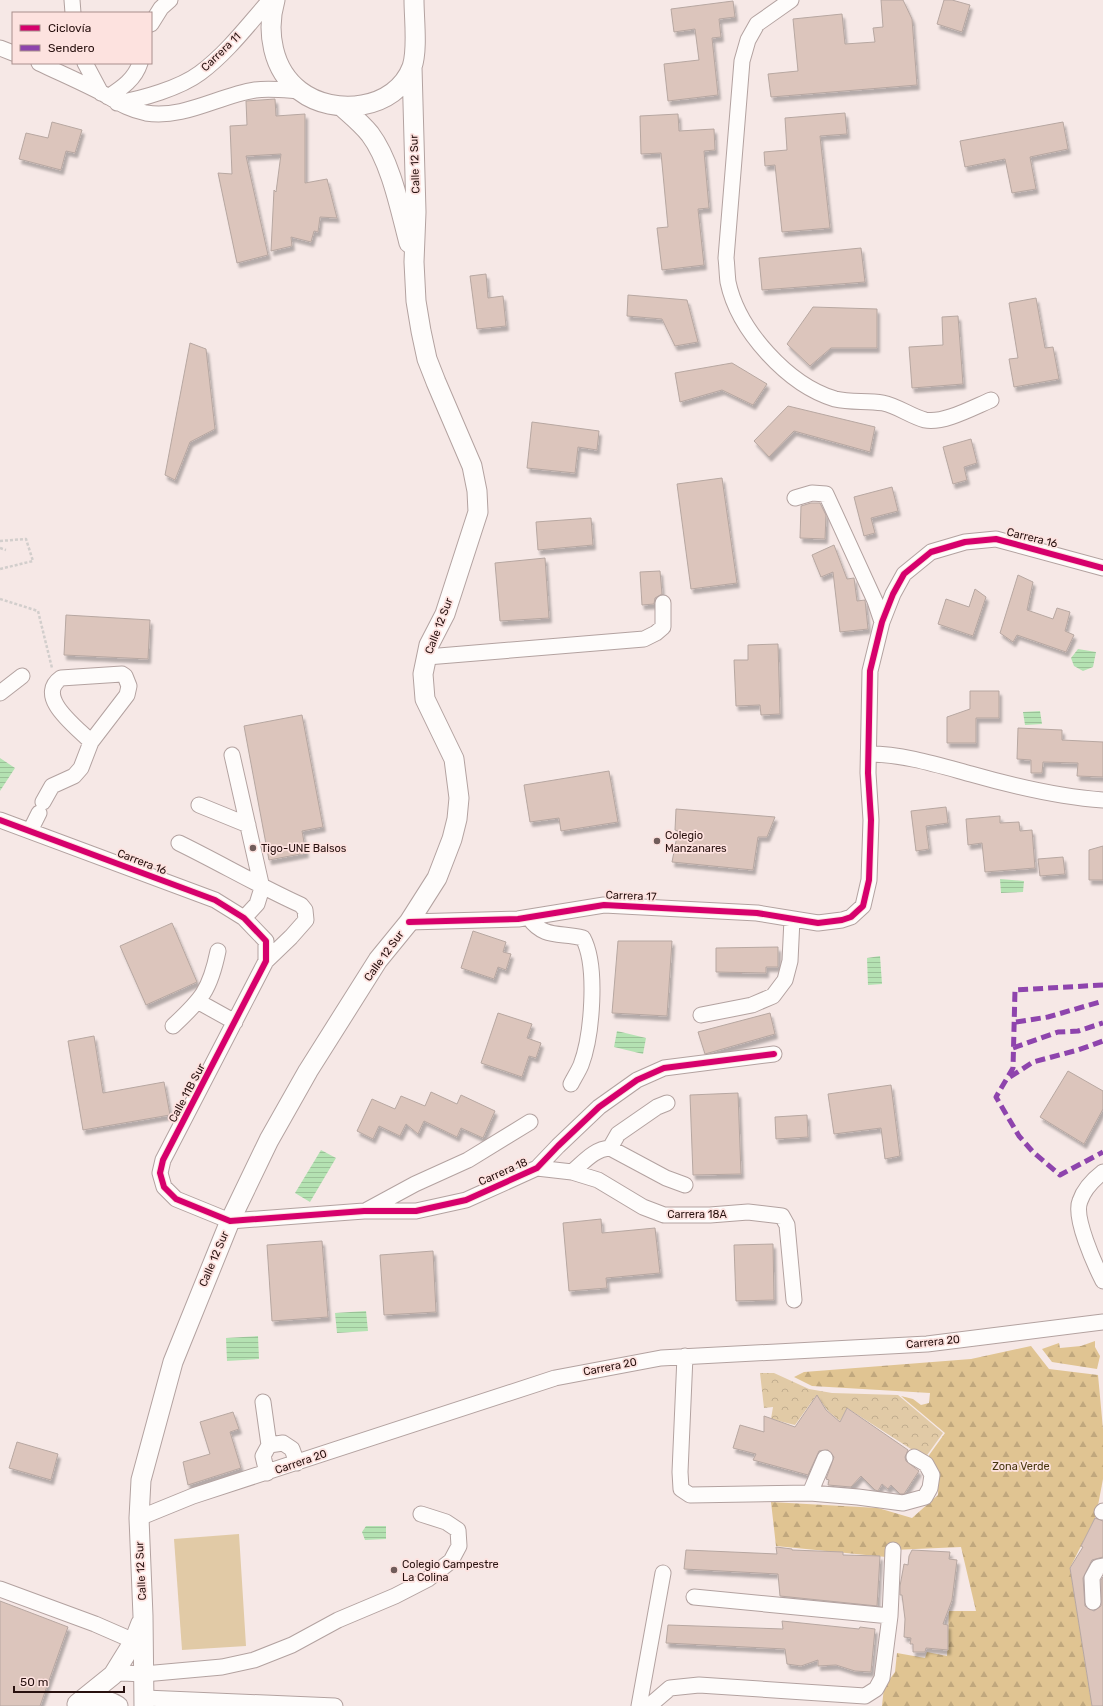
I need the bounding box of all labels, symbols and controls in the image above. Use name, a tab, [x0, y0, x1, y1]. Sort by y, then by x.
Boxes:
legend	[12, 12, 152, 64]
text: Ciclovía	[48, 21, 91, 35]
street label: Carrera 11	[198, 30, 244, 74]
text: Sendero	[48, 41, 95, 55]
street label: Calle 12 Sur	[407, 133, 423, 194]
street label: Carrera 16	[1005, 525, 1059, 551]
street label: Calle 12 Sur	[422, 595, 456, 656]
place label: Colegio Manzanares	[665, 829, 727, 855]
marker: Colegio Manzanares	[652, 836, 662, 846]
place label: Tigo-UNE Balsos	[261, 842, 347, 855]
marker: Tigo-UNE Balsos	[248, 843, 258, 853]
street label: Carrera 16	[115, 847, 169, 878]
street label: Carrera 17	[605, 889, 657, 903]
street label: Calle 12 Sur	[361, 928, 407, 984]
street label: Calle 11B Sur	[166, 1061, 208, 1125]
street label: Carrera 18	[476, 1155, 530, 1189]
street label: Carrera 18A	[667, 1208, 727, 1221]
street label: Calle 12 Sur	[196, 1229, 232, 1289]
street label: Carrera 20	[905, 1333, 961, 1351]
street label: Carrera 20	[582, 1355, 638, 1379]
street label: Carrera 20	[273, 1447, 329, 1477]
park label: Zona Verde	[992, 1460, 1050, 1473]
street label: Calle 12 Sur	[133, 1540, 149, 1601]
place label: Colegio Campestre La Colina	[402, 1558, 499, 1584]
marker: Colegio Campestre La Colina	[389, 1565, 399, 1575]
scale bar	[14, 1668, 124, 1694]
text: 50 m	[20, 1675, 48, 1689]

